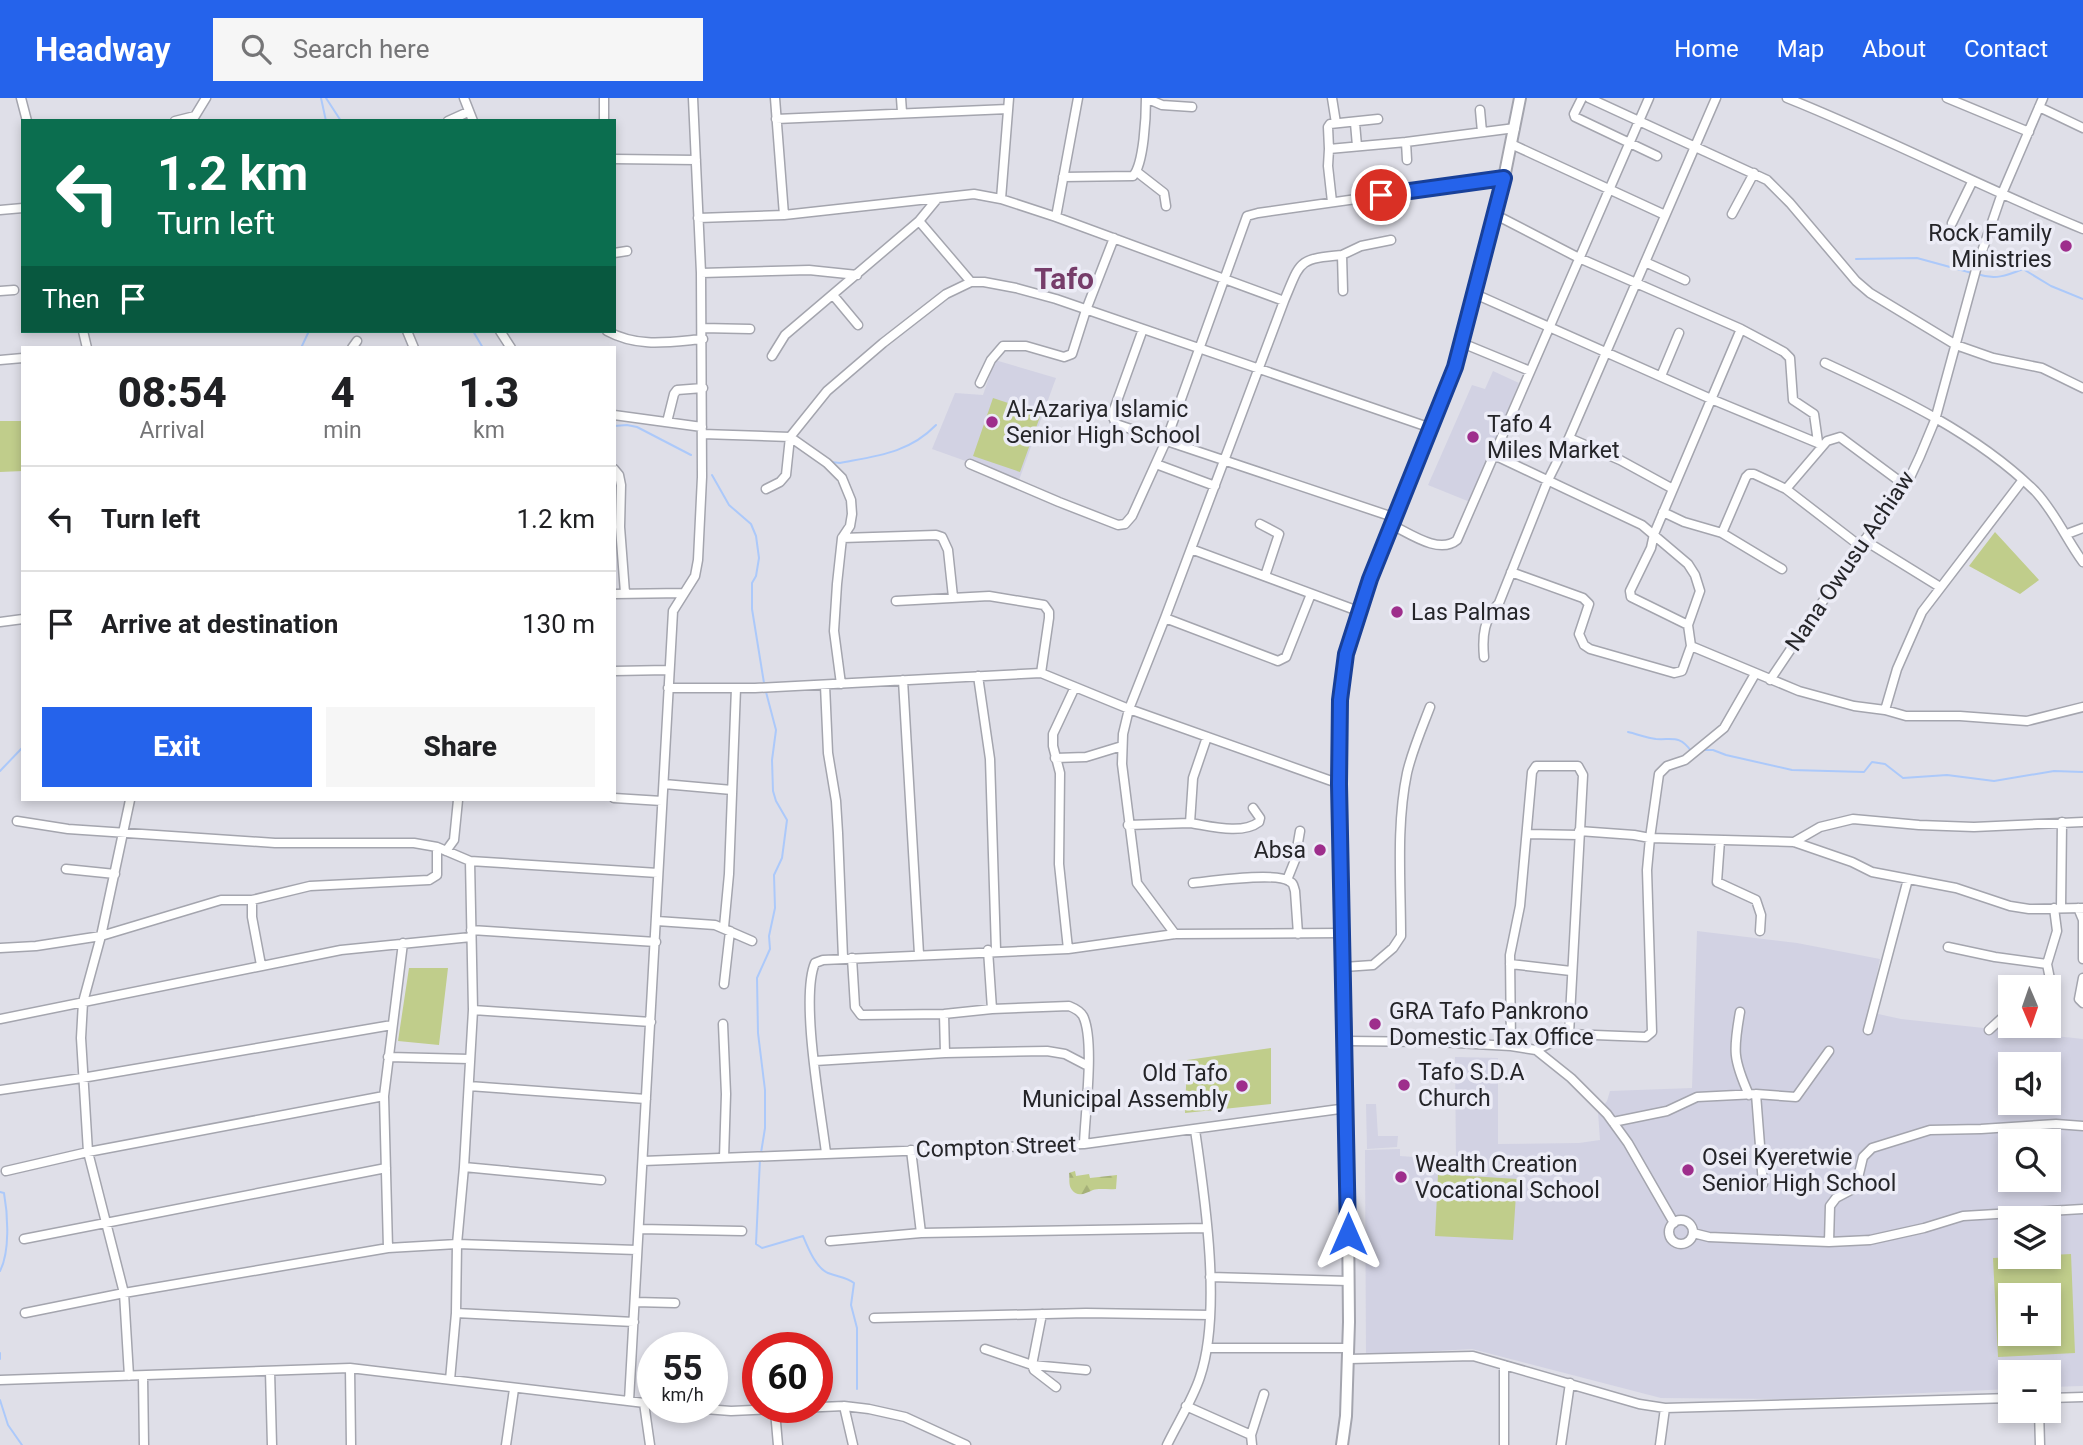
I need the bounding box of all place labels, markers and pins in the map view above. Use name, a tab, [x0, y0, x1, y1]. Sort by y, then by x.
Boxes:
pin	[1351, 165, 1411, 225]
place label: Rock Family Ministries	[1928, 220, 2052, 273]
marker: Rock Family Ministries	[2058, 238, 2074, 254]
place label: Al-Azariya Islamic Senior High School	[1006, 396, 1200, 449]
place label: Tafo 4 Miles Market	[1487, 411, 1620, 464]
marker: Al-Azariya Islamic Senior High School	[984, 414, 1000, 430]
marker: Tafo 4 Miles Market	[1465, 429, 1481, 445]
place label: Las Palmas	[1411, 599, 1531, 626]
marker: Las Palmas	[1389, 604, 1405, 620]
place label: Absa	[1254, 837, 1306, 864]
marker: Absa	[1312, 842, 1328, 858]
place label: GRA Tafo Pankrono Domestic Tax Office	[1389, 998, 1594, 1051]
marker: GRA Tafo Pankrono Domestic Tax Office	[1367, 1016, 1383, 1032]
place label: Tafo S.D.A Church	[1418, 1059, 1525, 1112]
place label: Old Tafo Municipal Assembly	[1022, 1060, 1228, 1113]
marker: Tafo S.D.A Church	[1396, 1077, 1412, 1093]
marker: Old Tafo Municipal Assembly	[1234, 1078, 1250, 1094]
place label: Osei Kyeretwie Senior High School	[1702, 1144, 1896, 1197]
place label: Wealth Creation Vocational School	[1415, 1151, 1600, 1204]
marker: Osei Kyeretwie Senior High School	[1680, 1162, 1696, 1178]
marker: Wealth Creation Vocational School	[1393, 1169, 1409, 1185]

